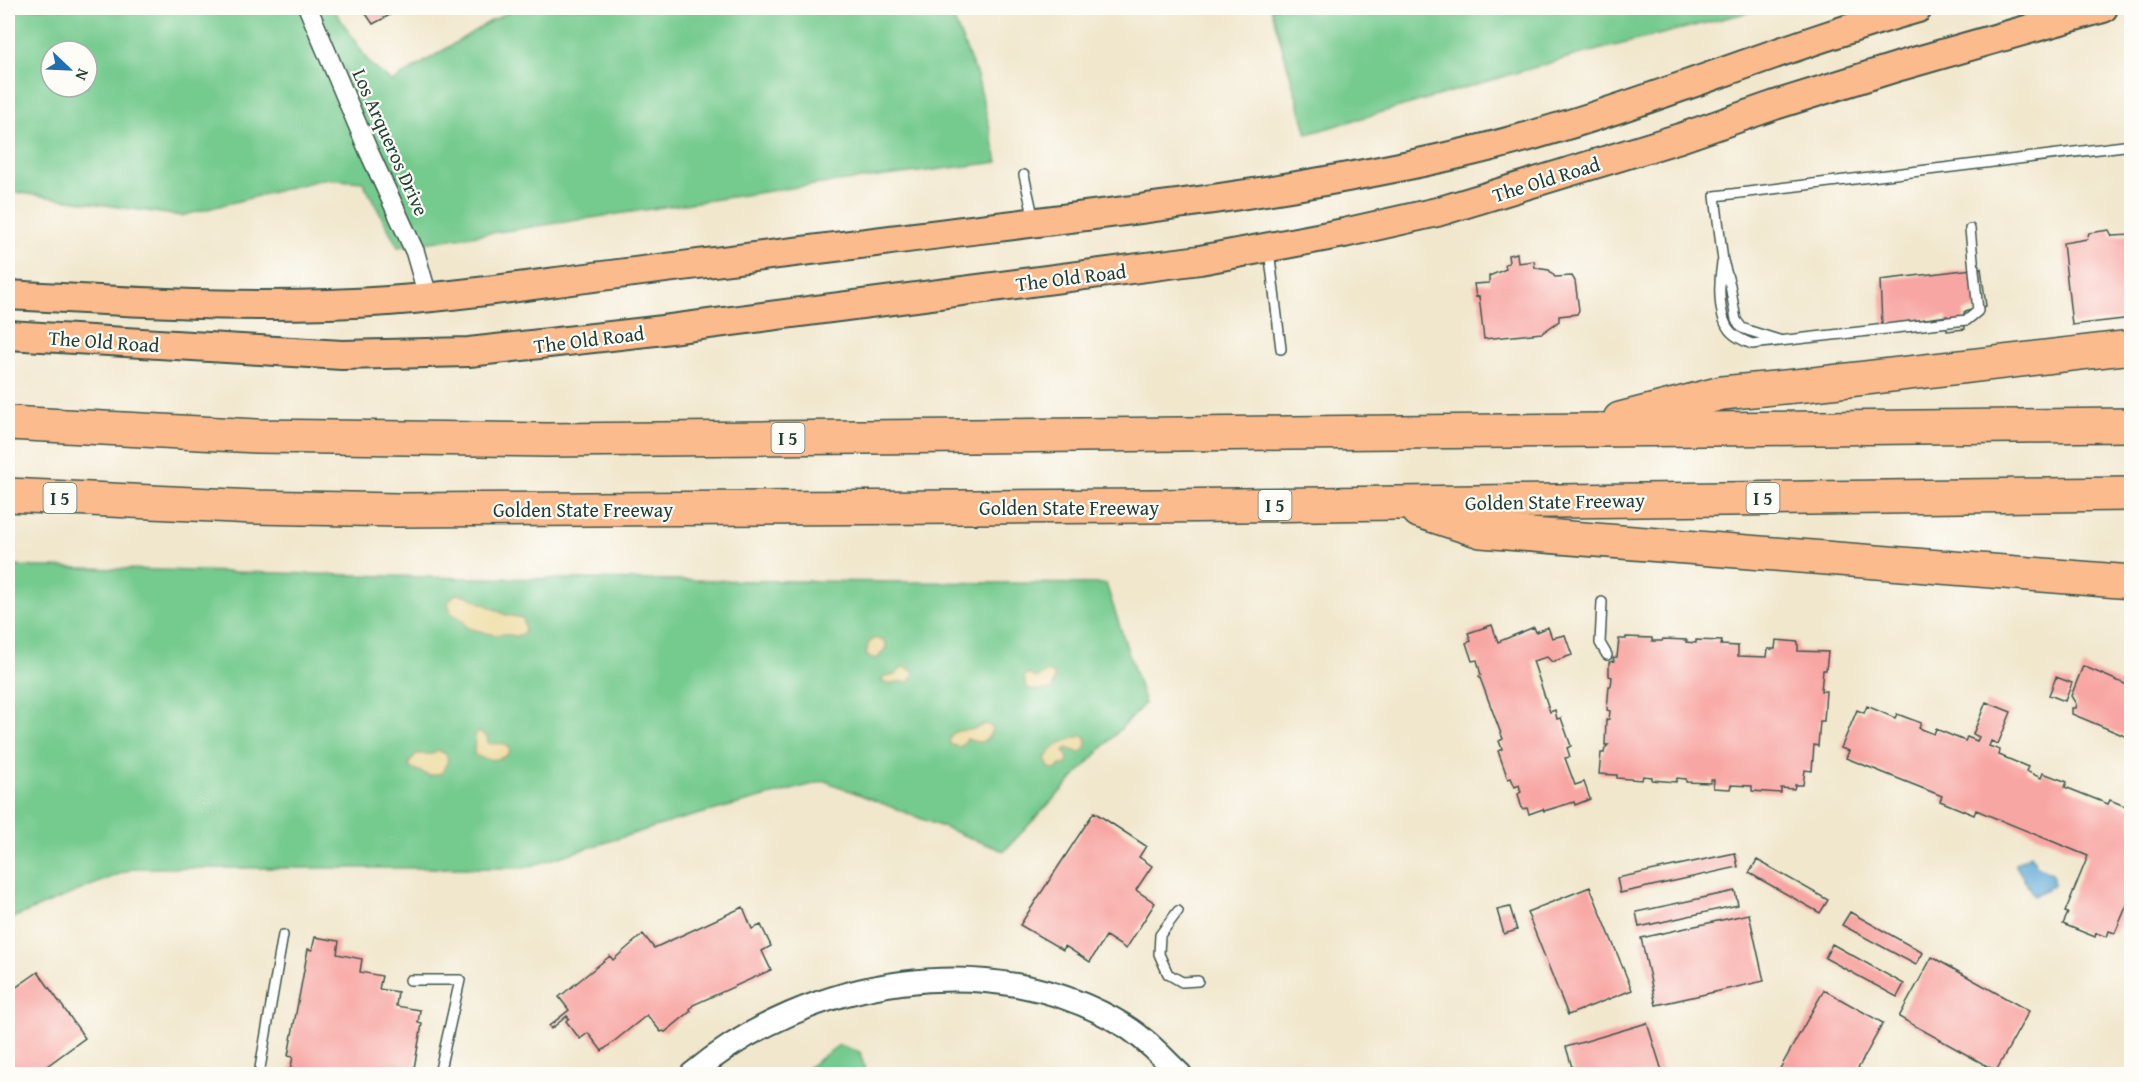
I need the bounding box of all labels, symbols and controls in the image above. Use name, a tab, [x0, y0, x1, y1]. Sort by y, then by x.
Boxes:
north arrow	[39, 39, 99, 99]
street label: Los Arqueros Drive	[346, 64, 436, 220]
text: N	[70, 65, 96, 85]
street label: The Old Road	[1489, 149, 1604, 209]
street label: The Old Road	[1014, 256, 1128, 298]
street label: The Old Road	[532, 318, 646, 360]
street label: The Old Road	[48, 323, 161, 359]
road number: I 5	[772, 423, 804, 453]
road number: I 5	[44, 483, 76, 513]
road number: I 5	[1746, 483, 1780, 513]
street label: Golden State Freeway	[1465, 485, 1645, 517]
road number: I 5	[1258, 490, 1292, 520]
street label: Golden State Freeway	[979, 493, 1159, 522]
street label: Golden State Freeway	[493, 495, 673, 524]

